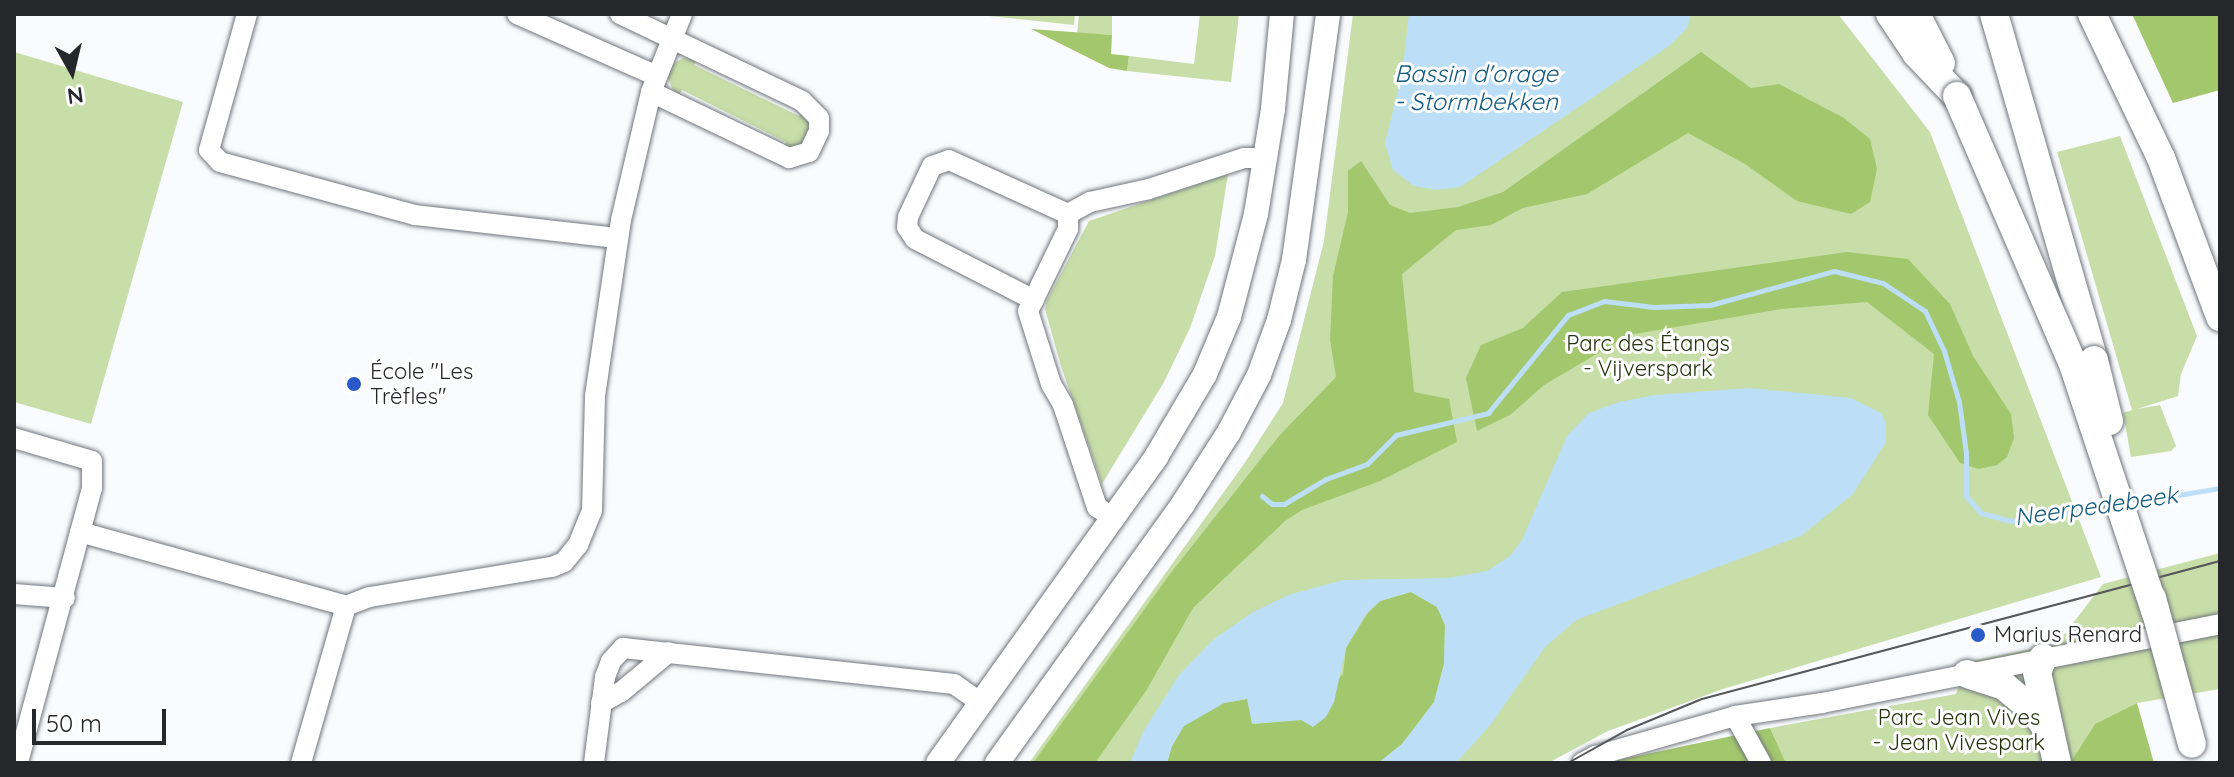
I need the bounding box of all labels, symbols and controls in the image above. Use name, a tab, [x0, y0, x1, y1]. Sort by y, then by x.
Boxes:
north arrow	[32, 32, 112, 112]
water label: Bassin d'orage - Stormbekken	[1394, 60, 1558, 116]
text: N	[65, 81, 85, 111]
park label: Parc des Étangs - Vijverspark	[1566, 330, 1730, 382]
place label: École "Les Trèfles"	[370, 358, 473, 410]
marker: École "Les Trèfles"	[345, 375, 363, 393]
water label: Neerpedebeek	[2013, 480, 2179, 532]
place label: Marius Renard	[1994, 622, 2142, 648]
marker: Marius Renard	[1969, 626, 1987, 644]
scale bar	[36, 693, 170, 743]
park label: Parc Jean Vives - Jean Vivespark	[1873, 704, 2045, 756]
text: 50 m	[46, 708, 102, 738]

